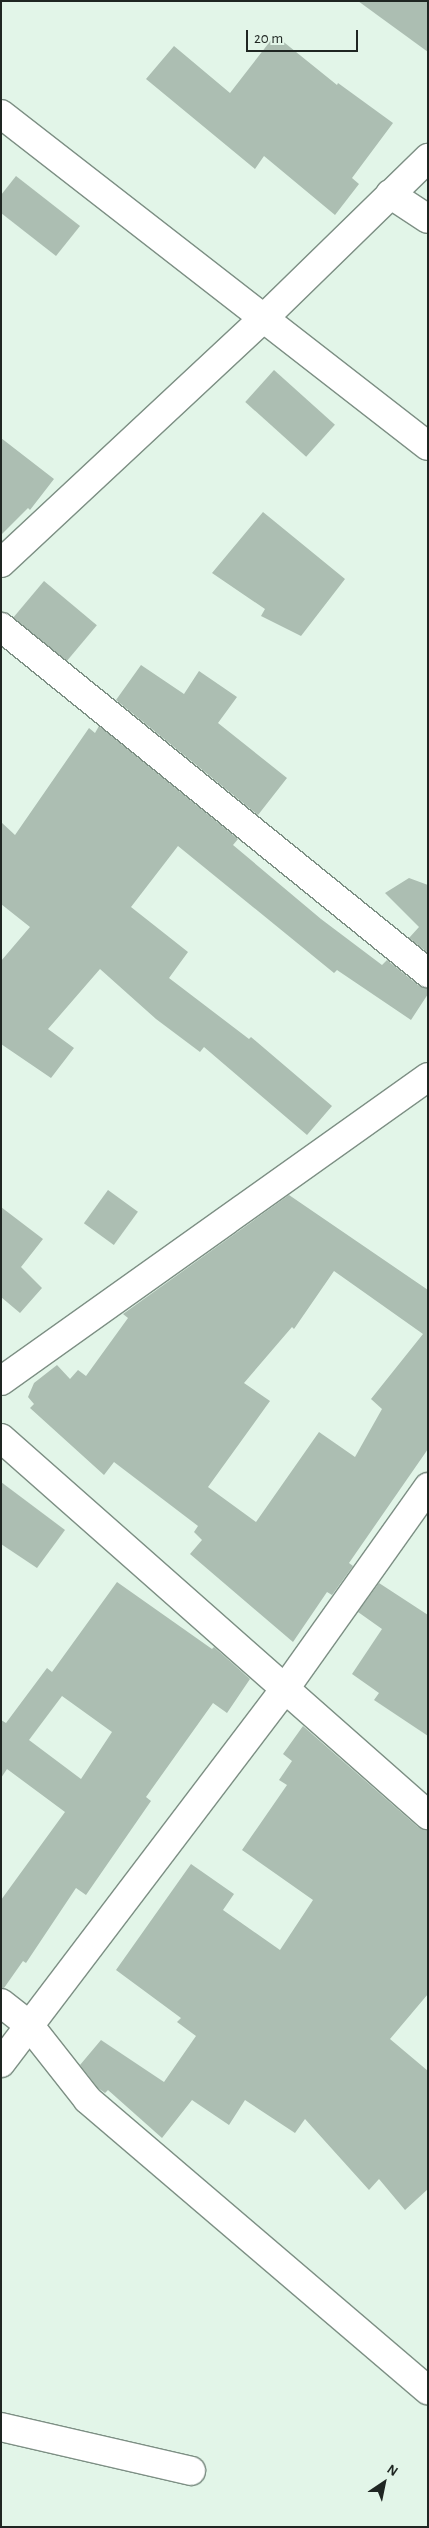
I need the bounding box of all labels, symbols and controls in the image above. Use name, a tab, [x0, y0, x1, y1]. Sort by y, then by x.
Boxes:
scale bar	[249, 20, 362, 52]
text: 20 m	[254, 31, 283, 46]
north arrow	[359, 2458, 409, 2508]
text: N	[384, 2462, 400, 2479]

